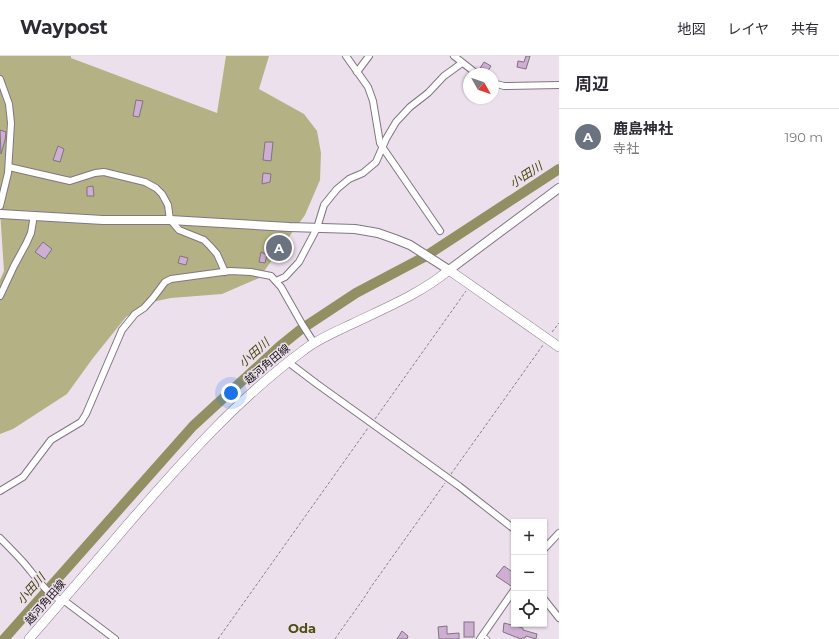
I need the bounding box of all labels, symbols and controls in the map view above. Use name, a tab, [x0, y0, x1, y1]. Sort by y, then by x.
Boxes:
text: Waypost	[20, 16, 108, 39]
text: 地図	[677, 20, 705, 38]
text: レイヤ	[727, 20, 769, 38]
text: 共有	[791, 20, 819, 38]
north arrow	[463, 68, 499, 104]
text: 周辺	[575, 74, 609, 94]
text: 鹿島神社	[613, 119, 673, 138]
text: A	[583, 129, 593, 145]
text: 190 m	[785, 129, 823, 145]
text: 寺社	[613, 140, 639, 156]
water label: 小田川	[507, 157, 547, 191]
pin: A	[266, 233, 292, 263]
water label: 小田川	[235, 334, 274, 370]
street label: 越河角田線	[241, 341, 293, 387]
your location	[221, 383, 241, 403]
map controls	[511, 519, 547, 627]
button: +	[511, 519, 547, 555]
button: −	[511, 555, 547, 591]
water label: 小田川	[13, 569, 49, 607]
street label: 越河角田線	[22, 577, 68, 627]
button: locate	[511, 591, 547, 627]
district label: Oda	[288, 620, 316, 636]

